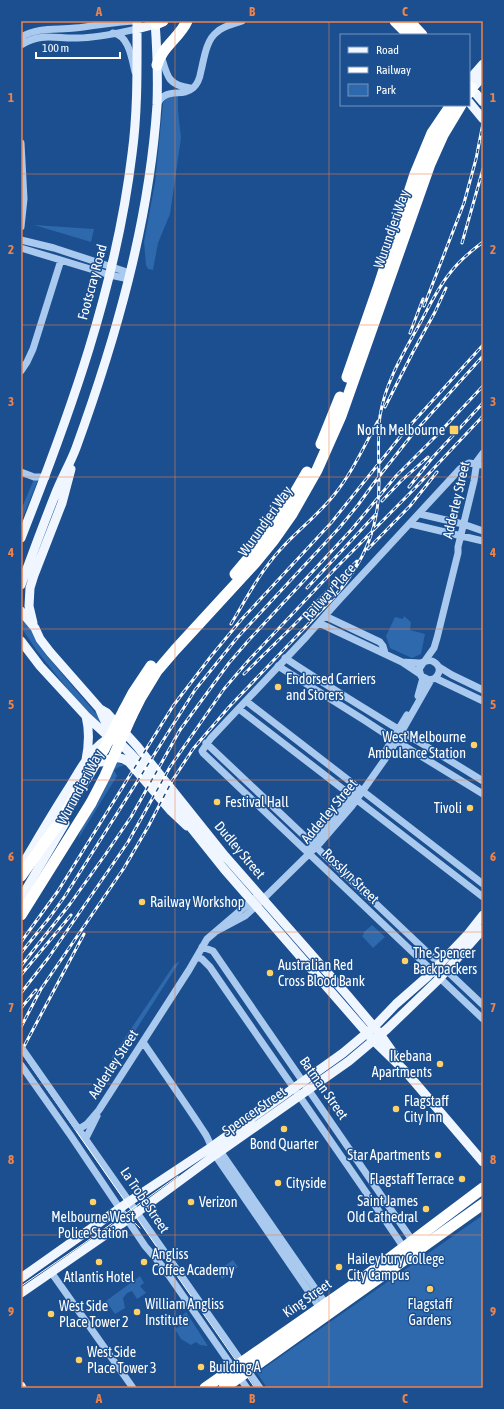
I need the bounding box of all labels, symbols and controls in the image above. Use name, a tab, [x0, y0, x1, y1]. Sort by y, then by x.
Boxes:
text: A	[95, 4, 103, 19]
text: B	[249, 4, 256, 19]
text: C	[402, 4, 408, 19]
scale bar	[36, 34, 120, 60]
legend	[340, 34, 470, 106]
text: 100 m	[42, 41, 69, 55]
text: Road	[376, 43, 399, 57]
text: Railway	[376, 63, 411, 77]
text: Park	[376, 83, 397, 97]
text: 1	[8, 90, 14, 105]
text: 1	[490, 90, 496, 105]
street label: Wurundjeri Way	[370, 187, 412, 270]
text: 2	[8, 242, 14, 257]
text: 2	[490, 242, 496, 257]
street label: Footscray Road	[74, 243, 110, 321]
text: 3	[8, 394, 14, 409]
text: 3	[490, 394, 496, 409]
place label: North Melbourne	[357, 422, 445, 438]
marker: North Melbourne	[448, 424, 460, 436]
street label: Adderley Street	[439, 460, 473, 540]
street label: Wurundjeri Way	[235, 483, 295, 559]
text: 4	[7, 545, 14, 560]
text: 4	[489, 545, 496, 560]
street label: Railway Place	[299, 560, 359, 624]
place label: Endorsed Carriers and Storers	[286, 671, 376, 703]
marker: Endorsed Carriers and Storers	[273, 682, 283, 692]
text: 5	[8, 697, 14, 712]
text: 5	[490, 697, 496, 712]
place label: West Melbourne Ambulance Station	[368, 729, 466, 761]
marker: West Melbourne Ambulance Station	[469, 740, 479, 750]
street label: Wurundjeri Way	[54, 747, 106, 827]
street label: Adderley Street	[298, 776, 360, 846]
place label: Festival Hall	[225, 794, 289, 810]
marker: Festival Hall	[212, 797, 222, 807]
place label: Tivoli	[434, 800, 462, 816]
marker: Tivoli	[465, 803, 475, 813]
street label: Dudley Street	[212, 818, 268, 882]
street label: Rosslyn Street	[319, 845, 383, 907]
text: 6	[8, 849, 14, 864]
text: 6	[490, 849, 496, 864]
place label: Railway Workshop	[150, 894, 245, 910]
marker: Railway Workshop	[137, 897, 147, 907]
place label: The Spencer Backpackers	[413, 945, 477, 977]
marker: The Spencer Backpackers	[400, 956, 410, 966]
place label: Australian Red Cross Blood Bank	[278, 957, 365, 989]
marker: Australian Red Cross Blood Bank	[265, 968, 275, 978]
text: 7	[8, 1000, 14, 1015]
text: 7	[490, 1000, 496, 1015]
street label: Adderley Street	[85, 1027, 141, 1101]
place label: Ikebana Apartments	[372, 1048, 432, 1080]
street label: Batman Street	[296, 1053, 352, 1123]
marker: Ikebana Apartments	[435, 1059, 445, 1069]
street label: Spencer Street	[219, 1083, 289, 1139]
place label: Flagstaff City Inn	[404, 1093, 449, 1125]
marker: Flagstaff City Inn	[391, 1104, 401, 1114]
marker: Bond Quarter	[279, 1124, 289, 1134]
place label: Bond Quarter	[250, 1136, 319, 1152]
place label: Star Apartments	[347, 1147, 430, 1163]
marker: Star Apartments	[433, 1150, 443, 1160]
text: 8	[8, 1152, 14, 1167]
text: 8	[490, 1152, 496, 1167]
street label: La Trobe Street	[117, 1164, 173, 1236]
place label: Flagstaff Terrace	[369, 1171, 454, 1187]
marker: Flagstaff Terrace	[457, 1174, 467, 1184]
place label: Cityside	[286, 1175, 326, 1191]
marker: Cityside	[273, 1178, 283, 1188]
place label: Saint James Old Cathedral	[347, 1193, 418, 1225]
place label: Verizon	[199, 1194, 237, 1210]
marker: Melbourne West Police Station	[88, 1197, 98, 1207]
marker: Verizon	[186, 1197, 196, 1207]
marker: Saint James Old Cathedral	[421, 1204, 431, 1214]
place label: Melbourne West Police Station	[51, 1209, 135, 1241]
place label: Angliss Coffee Academy	[152, 1246, 235, 1278]
place label: Haileybury College City Campus	[347, 1251, 444, 1283]
marker: Atlantis Hotel	[94, 1257, 104, 1267]
marker: Angliss Coffee Academy	[139, 1257, 149, 1267]
marker: Haileybury College City Campus	[334, 1262, 344, 1272]
place label: Atlantis Hotel	[64, 1269, 135, 1285]
street label: King Street	[280, 1276, 334, 1320]
marker: Flagstaff Gardens	[425, 1284, 435, 1294]
place label: William Angliss Institute	[145, 1296, 224, 1328]
place label: Flagstaff Gardens	[408, 1296, 453, 1328]
place label: West Side Place Tower 2	[59, 1298, 128, 1330]
text: 9	[8, 1304, 14, 1319]
text: 9	[490, 1304, 496, 1319]
marker: William Angliss Institute	[132, 1307, 142, 1317]
marker: West Side Place Tower 2	[46, 1309, 56, 1319]
place label: West Side Place Tower 3	[87, 1344, 156, 1376]
marker: West Side Place Tower 3	[74, 1355, 84, 1365]
place label: Building A	[209, 1359, 261, 1375]
marker: Building A	[196, 1362, 206, 1372]
text: A	[95, 1391, 103, 1406]
text: B	[249, 1391, 256, 1406]
text: C	[402, 1391, 408, 1406]

